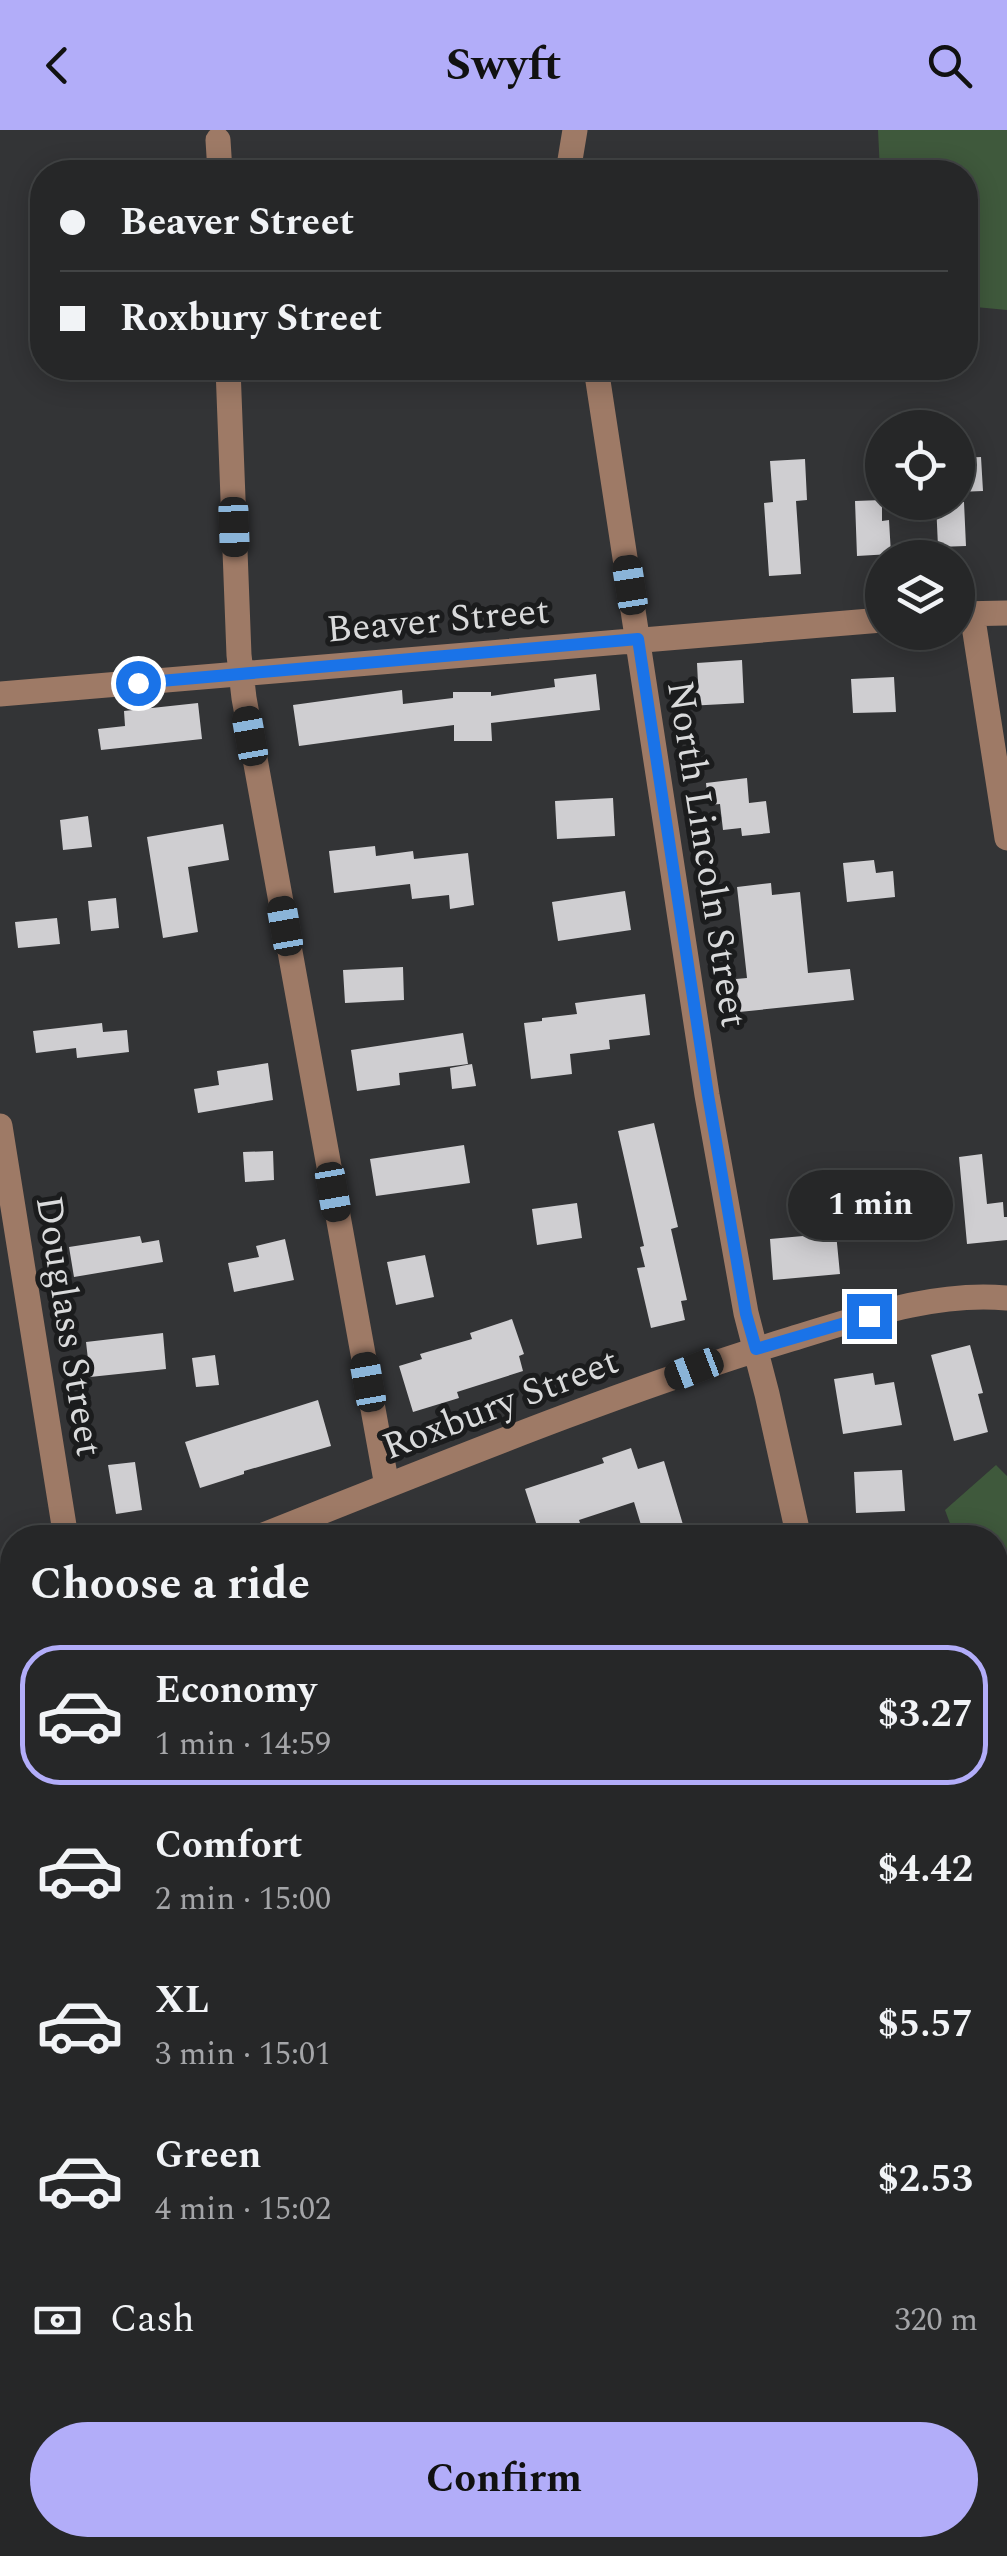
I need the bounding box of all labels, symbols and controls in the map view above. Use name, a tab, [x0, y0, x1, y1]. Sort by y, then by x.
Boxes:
text: Swyft	[446, 31, 561, 100]
icon: back	[30, 38, 85, 93]
icon: search	[922, 38, 977, 93]
text: Beaver Street	[120, 194, 354, 252]
text: Roxbury Street	[120, 290, 382, 348]
map controls	[865, 410, 975, 650]
button: locate	[865, 410, 975, 520]
car	[218, 496, 250, 558]
button: layers	[865, 540, 975, 650]
car	[610, 553, 650, 617]
street label: Beaver Street	[324, 582, 552, 660]
route start	[116, 661, 161, 706]
street label: North Lincoln Street	[650, 677, 762, 1032]
car	[230, 704, 270, 768]
car	[265, 894, 305, 958]
car	[313, 1160, 353, 1224]
callout: 1 min	[786, 1171, 952, 1241]
text: 1 min	[828, 1180, 913, 1229]
street label: Douglass Street	[19, 1192, 117, 1461]
route end	[847, 1294, 892, 1339]
street label: Roxbury Street	[374, 1333, 627, 1477]
car	[661, 1344, 727, 1394]
car	[348, 1350, 388, 1414]
text: Choose a ride	[30, 1550, 310, 1619]
text: Economy	[155, 1662, 316, 1720]
icon: car	[35, 1670, 125, 1760]
text: $3.27	[878, 1686, 973, 1744]
text: 1 min · 14:59	[155, 1720, 331, 1769]
text: Comfort	[155, 1817, 302, 1875]
icon: car	[35, 1825, 125, 1915]
text: $4.42	[878, 1841, 973, 1899]
text: 2 min · 15:00	[155, 1875, 331, 1924]
text: XL	[155, 1972, 209, 2030]
icon: car	[35, 1980, 125, 2070]
text: $5.57	[878, 1996, 973, 2054]
text: 3 min · 15:01	[155, 2030, 331, 2079]
text: Green	[155, 2127, 262, 2185]
icon: car	[35, 2135, 125, 2225]
text: $2.53	[878, 2151, 973, 2209]
text: 4 min · 15:02	[155, 2185, 331, 2234]
text: Cash	[110, 2291, 195, 2349]
icon: cash	[30, 2293, 85, 2348]
text: 320 m	[894, 2296, 978, 2345]
button: Confirm	[30, 2422, 978, 2537]

